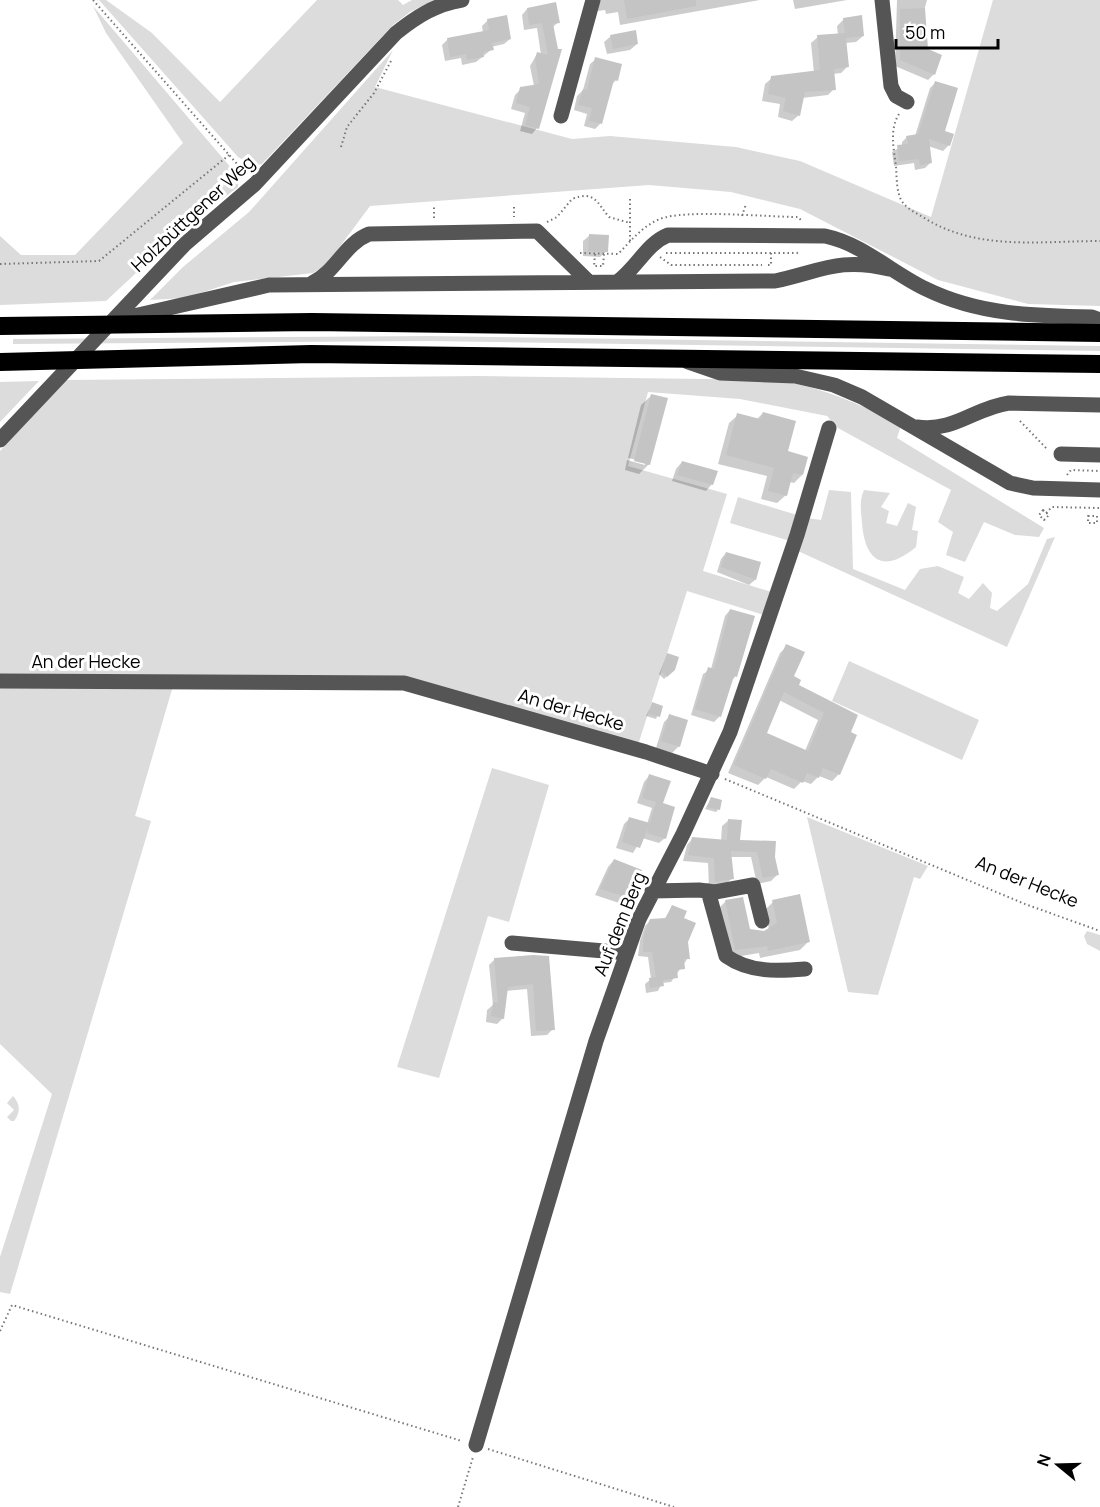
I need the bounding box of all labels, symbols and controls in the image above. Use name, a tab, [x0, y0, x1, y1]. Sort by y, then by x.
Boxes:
scale bar	[896, 12, 998, 50]
text: 50 m	[905, 20, 945, 44]
street label: Holzbüttgener Weg	[125, 150, 259, 277]
street label: An der Hecke	[31, 649, 141, 673]
street label: An der Hecke	[516, 682, 627, 736]
street label: An der Hecke	[972, 850, 1082, 913]
street label: Auf dem Berg	[587, 868, 651, 979]
north arrow	[1028, 1435, 1088, 1495]
text: N	[1032, 1451, 1056, 1469]

